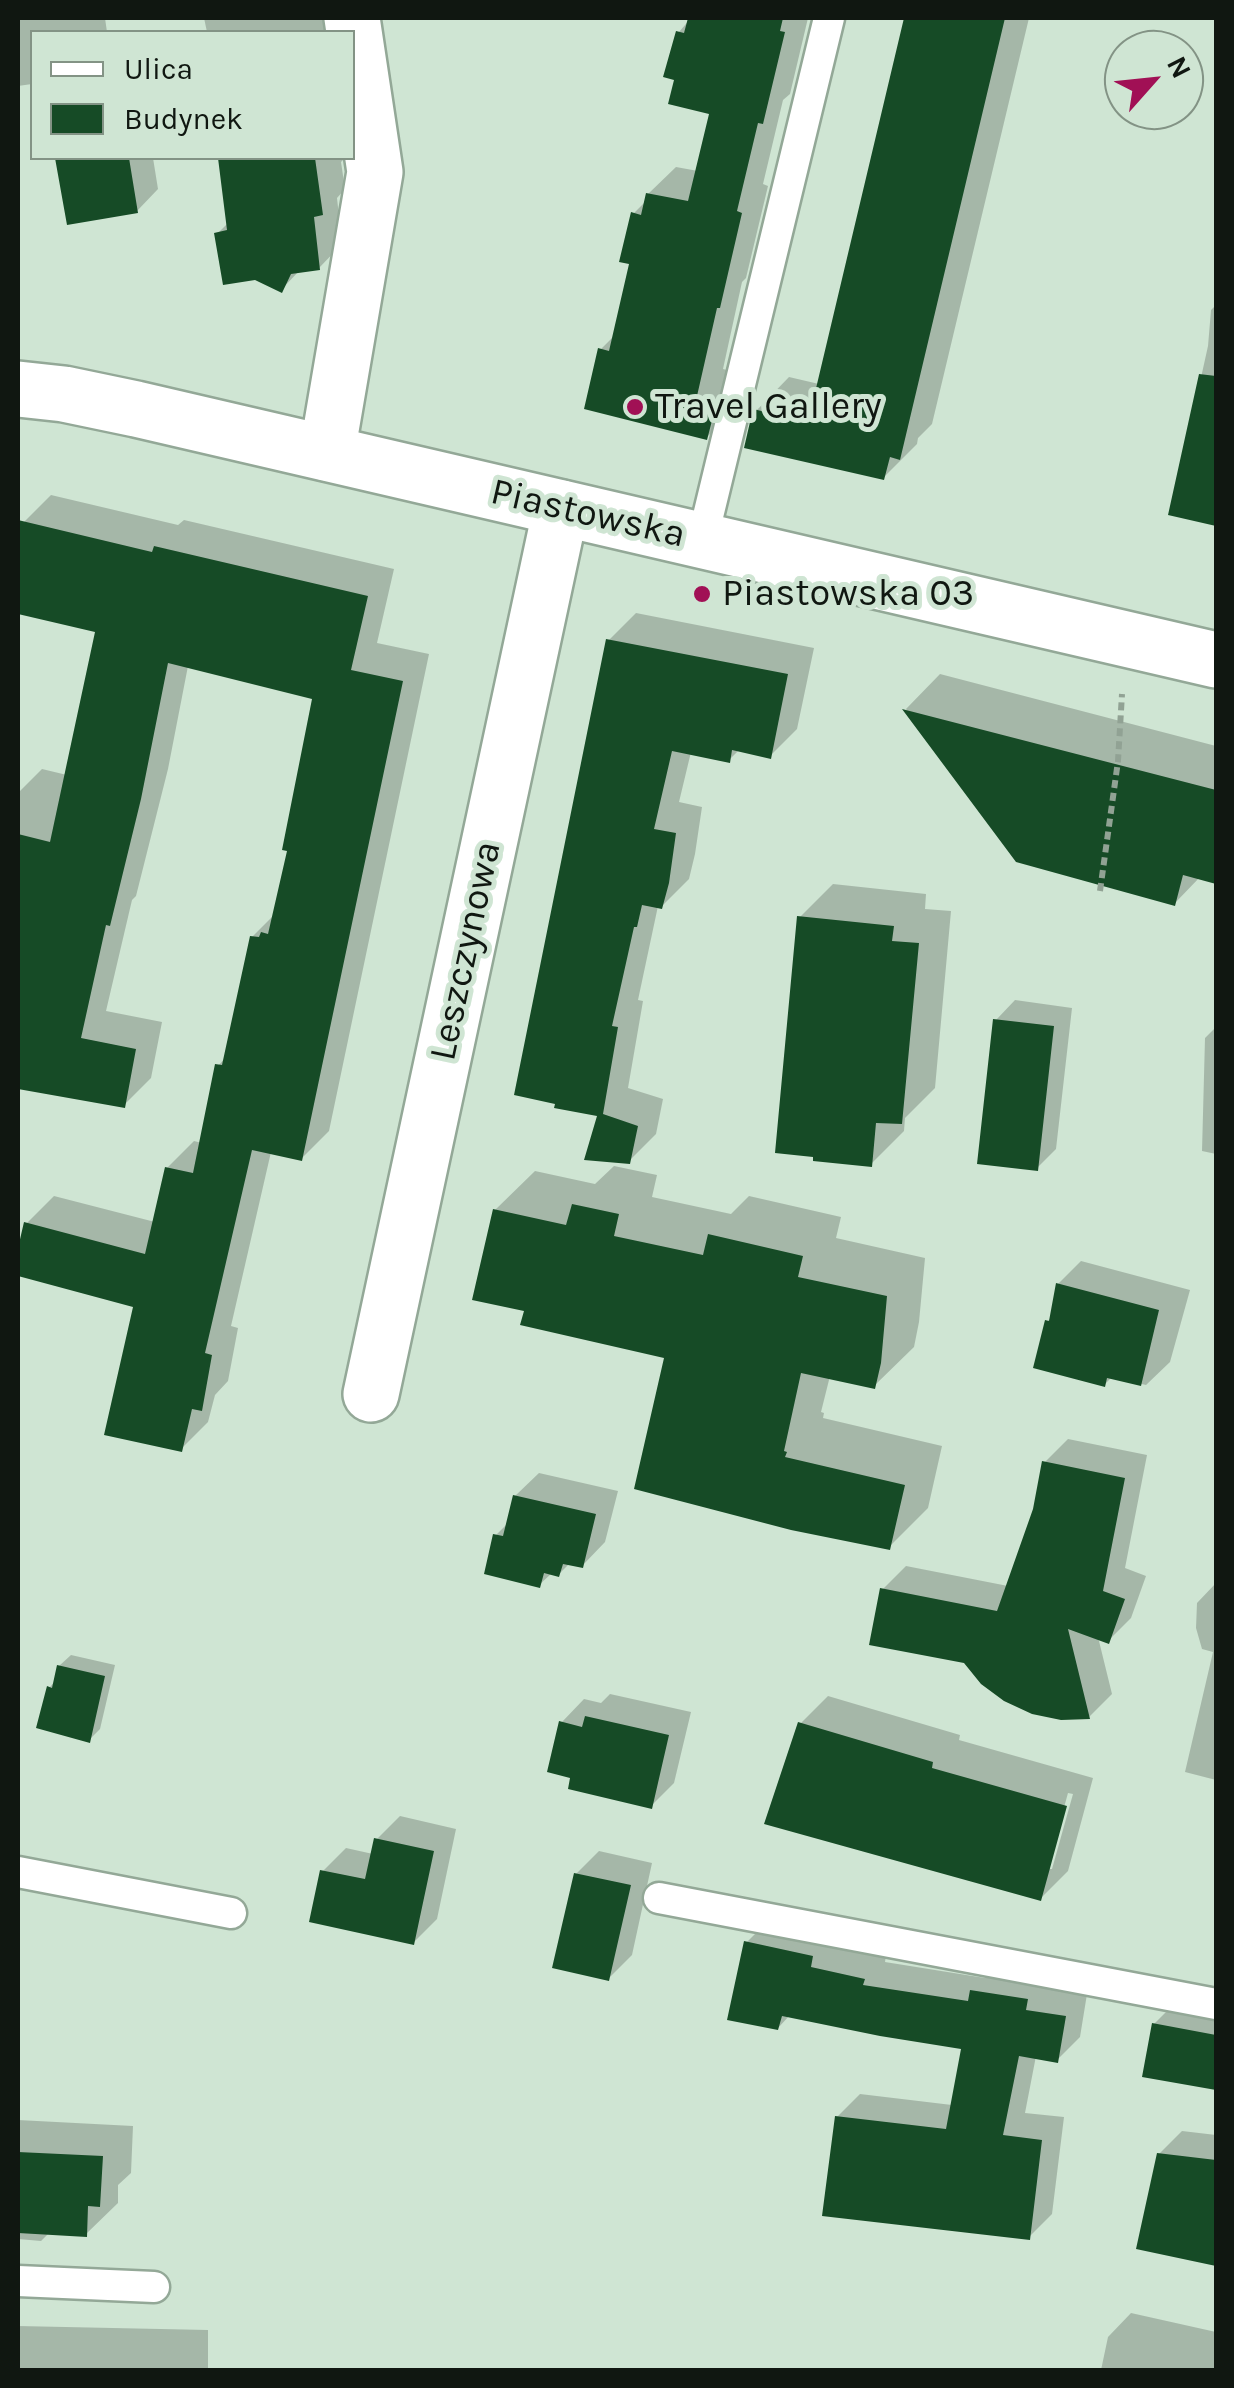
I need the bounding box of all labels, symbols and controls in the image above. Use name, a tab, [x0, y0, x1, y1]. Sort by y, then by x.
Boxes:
legend	[30, 30, 355, 160]
north arrow	[1104, 30, 1204, 130]
text: Ulica	[124, 51, 193, 87]
text: N	[1160, 51, 1199, 83]
text: Budynek	[124, 101, 243, 137]
place label: Travel Gallery	[655, 384, 882, 430]
marker: Travel Gallery	[624, 396, 646, 418]
street label: Piastowska	[486, 469, 690, 559]
place label: Piastowska 03	[722, 571, 974, 617]
marker: Piastowska 03	[691, 583, 713, 605]
street label: Leszczynowa	[421, 837, 511, 1065]

